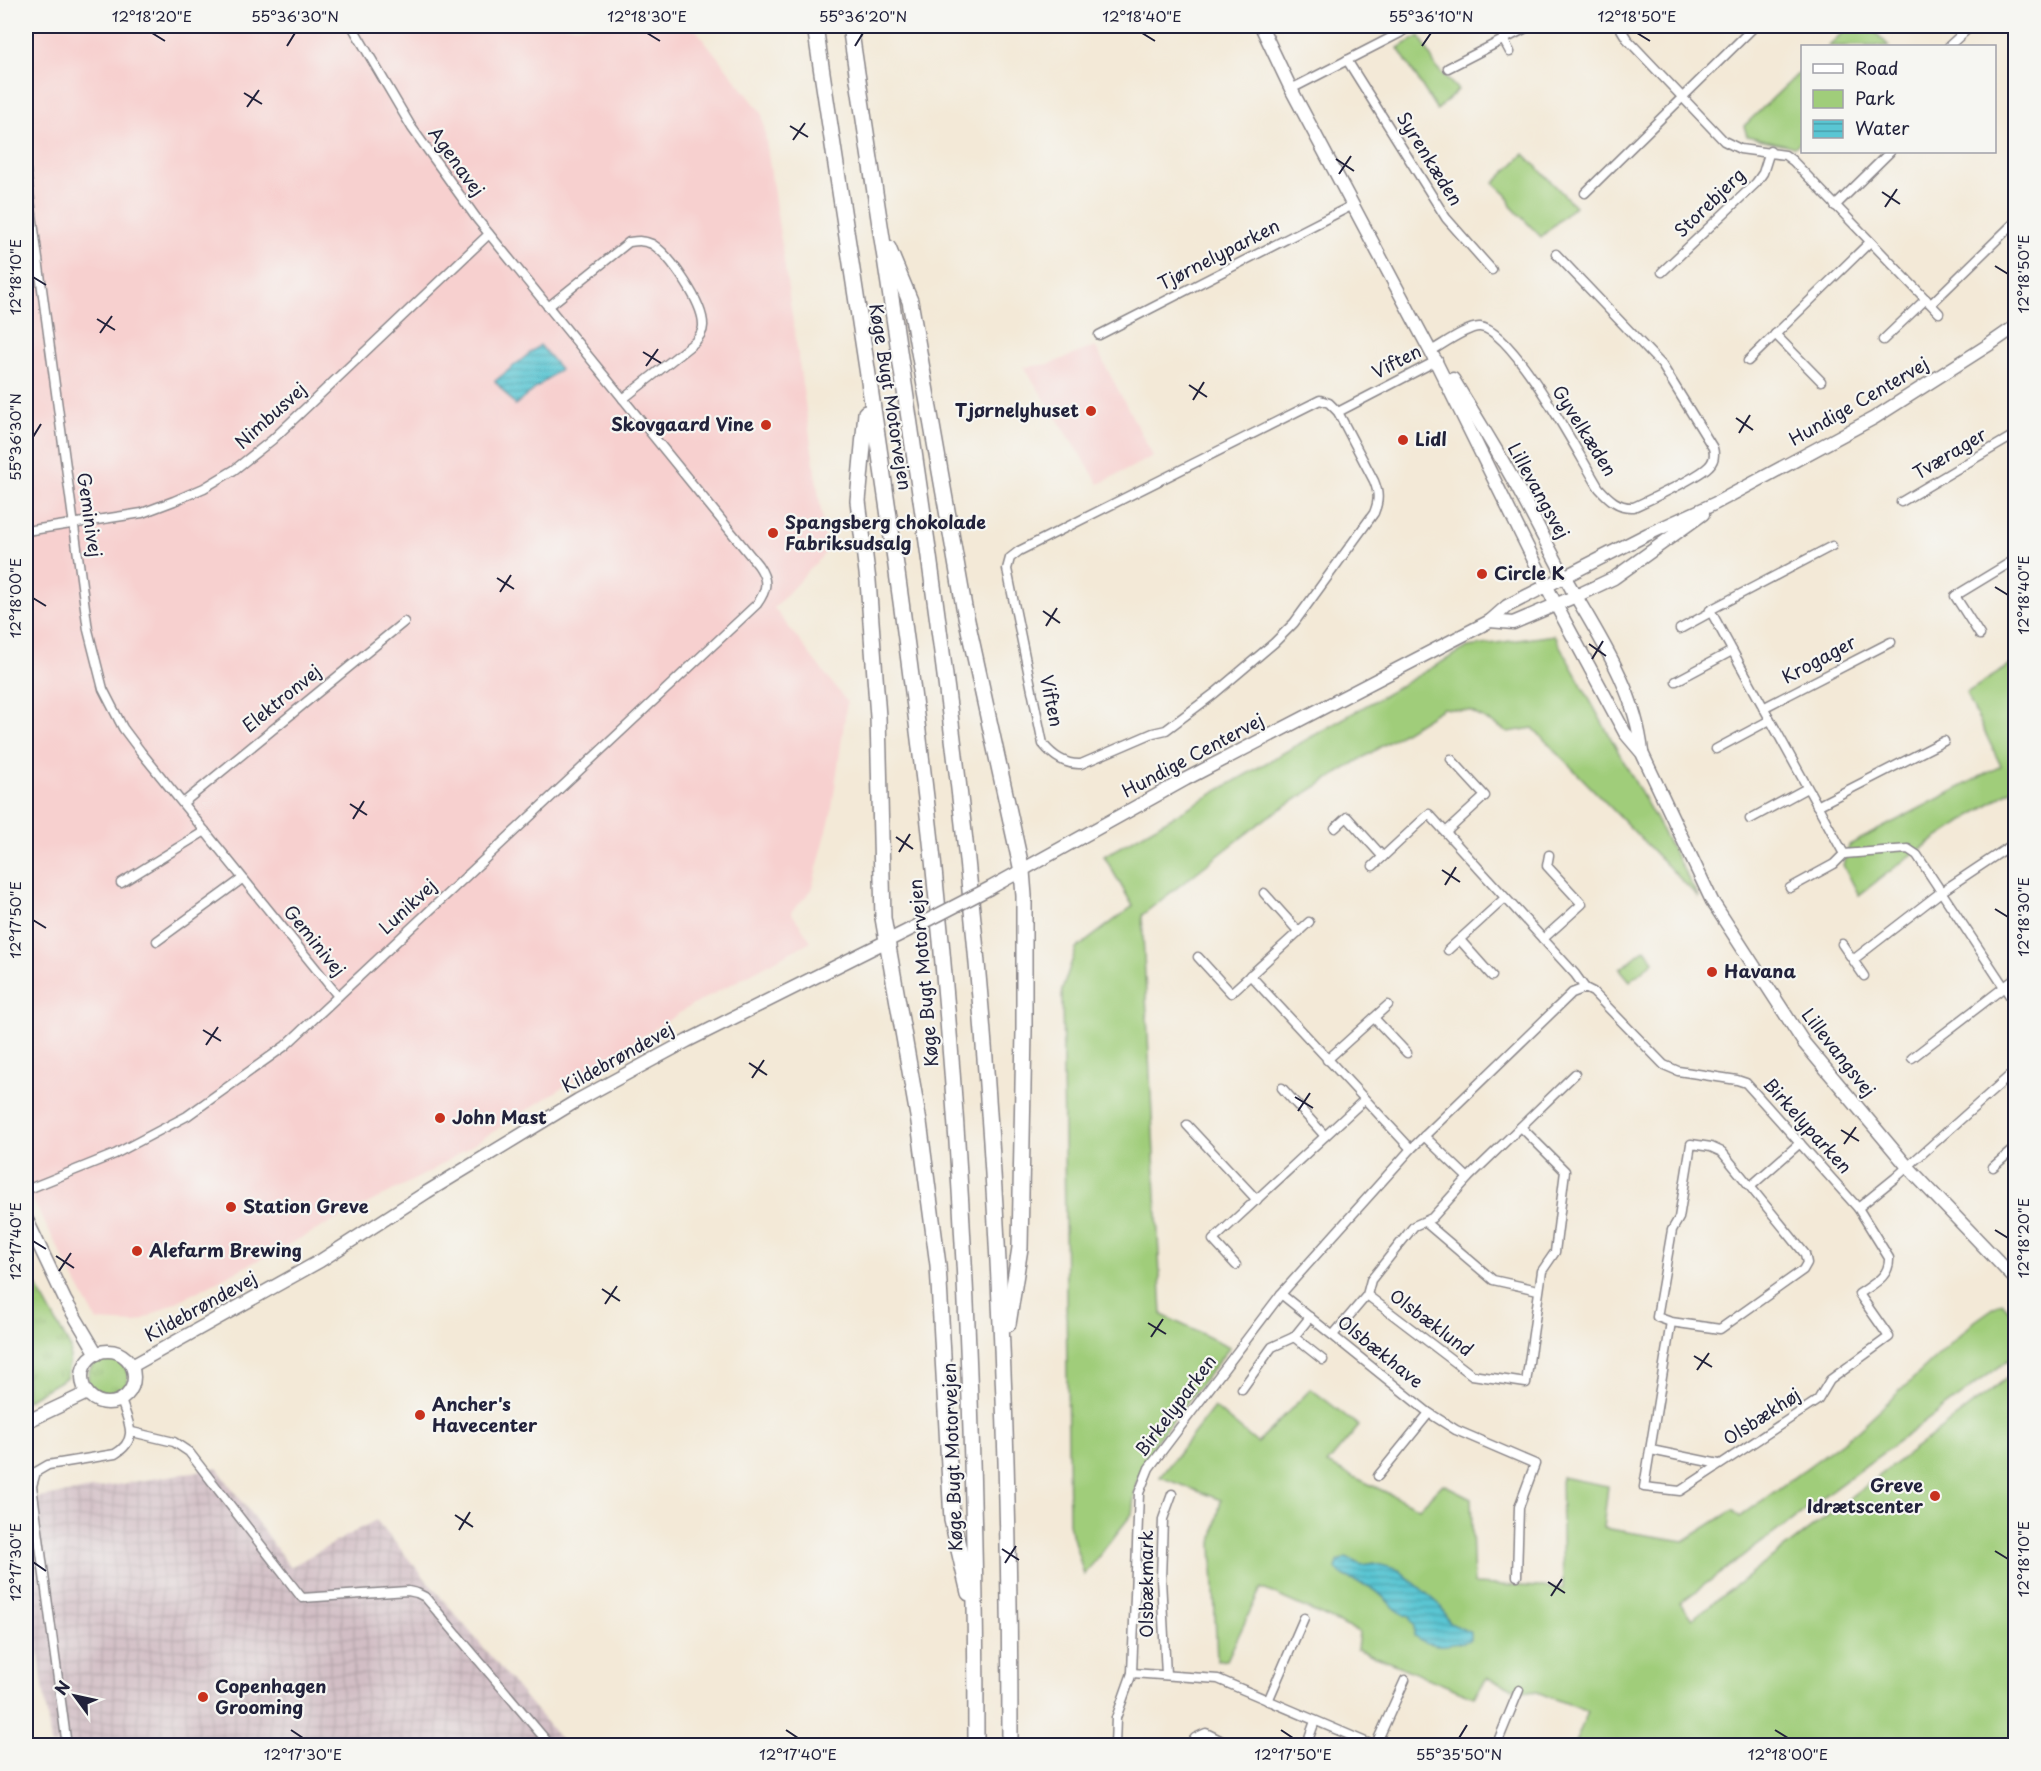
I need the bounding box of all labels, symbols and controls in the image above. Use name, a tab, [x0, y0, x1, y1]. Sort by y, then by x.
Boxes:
text: 12°18'20"E	[112, 4, 192, 27]
text: 55°36'30"N	[251, 4, 339, 27]
text: 12°18'30"E	[607, 4, 687, 27]
text: 55°36'20"N	[819, 4, 907, 27]
text: 12°18'40"E	[1102, 4, 1182, 27]
text: 55°36'10"N	[1389, 4, 1473, 27]
text: 12°18'50"E	[1597, 4, 1677, 27]
legend	[1801, 45, 1996, 153]
text: Road	[1855, 54, 1899, 81]
text: Park	[1855, 84, 1895, 111]
street label: Syrenkæden	[1391, 106, 1470, 210]
text: Water	[1855, 114, 1910, 141]
street label: Agenavej	[423, 121, 492, 201]
street label: Storebjerg	[1667, 161, 1751, 243]
street label: Tjørnelyparken	[1153, 211, 1284, 296]
text: 12°18'50"E	[2011, 234, 2034, 314]
text: 12°18'10"E	[3, 239, 26, 315]
street label: Køge Bugt Motorvejen	[863, 301, 920, 492]
street label: Viften	[1367, 337, 1426, 385]
street label: Hundige Centervej	[1783, 350, 1933, 452]
street label: Nimbusvej	[228, 375, 312, 454]
street label: Gyvelkæden	[1546, 379, 1624, 481]
text: 55°36'30"N	[3, 393, 26, 481]
place label: Tjørnelyhuset	[955, 396, 1079, 423]
marker: Tjørnelyhuset	[1084, 404, 1098, 418]
place label: Skovgaard Vine	[611, 410, 754, 437]
marker: Skovgaard Vine	[759, 418, 773, 432]
street label: Tværager	[1907, 420, 1992, 485]
place label: Lidl	[1415, 425, 1447, 452]
marker: Lidl	[1396, 433, 1410, 447]
street label: Lillevangsvej	[1502, 437, 1577, 543]
street label: Geminivej	[71, 471, 110, 559]
place label: Spangsberg chokolade Fabriksudsalg	[785, 508, 986, 556]
marker: Spangsberg chokolade Fabriksudsalg	[766, 526, 780, 540]
text: 12°18'40"E	[2011, 555, 2034, 635]
text: 12°18'00"E	[3, 558, 26, 638]
place label: Circle K	[1494, 559, 1565, 586]
marker: Circle K	[1475, 567, 1489, 581]
street label: Krogager	[1776, 627, 1861, 690]
street label: Elektronvej	[236, 658, 326, 738]
street label: Viften	[1034, 672, 1071, 729]
street label: Hundige Centervej	[1116, 706, 1268, 804]
street label: Lunikvej	[372, 872, 442, 940]
text: 12°18'30"E	[2011, 877, 2034, 957]
street label: Køge Bugt Motorvejen	[901, 878, 944, 1068]
text: 12°17'50"E	[3, 881, 26, 959]
street label: Geminivej	[278, 898, 353, 982]
place label: Havana	[1724, 957, 1796, 984]
marker: Havana	[1705, 965, 1719, 979]
street label: Lillevangsvej	[1796, 1002, 1883, 1102]
street label: Kildebrøndevej	[556, 1015, 678, 1099]
street label: Birkelyparken	[1757, 1071, 1859, 1179]
place label: John Mast	[452, 1103, 547, 1130]
marker: John Mast	[433, 1111, 447, 1125]
place label: Station Greve	[243, 1192, 369, 1219]
text: 12°18'20"E	[2011, 1198, 2034, 1278]
marker: Station Greve	[224, 1200, 238, 1214]
text: 12°17'40"E	[3, 1202, 26, 1280]
place label: Alefarm Brewing	[148, 1236, 302, 1263]
marker: Alefarm Brewing	[130, 1244, 144, 1258]
street label: Kildebrøndevej	[139, 1264, 261, 1348]
street label: Olsbæklund	[1384, 1281, 1479, 1362]
street label: Olsbækhave	[1332, 1308, 1430, 1394]
street label: Birkelyparken	[1127, 1348, 1222, 1462]
street label: Køge Bugt Motorvejen	[935, 1362, 968, 1552]
street label: Olsbækhøj	[1717, 1381, 1805, 1451]
place label: Ancher's Havecenter	[432, 1390, 538, 1438]
marker: Ancher's Havecenter	[413, 1408, 427, 1422]
place label: Greve Idrætscenter	[1807, 1471, 1924, 1519]
marker: Greve Idrætscenter	[1928, 1489, 1942, 1503]
text: 12°18'10"E	[2011, 1521, 2034, 1597]
text: 12°17'30"E	[3, 1523, 26, 1601]
street label: Olsbækmark	[1132, 1530, 1159, 1638]
north arrow	[45, 1666, 105, 1726]
place label: Copenhagen Grooming	[215, 1672, 327, 1720]
text: N	[48, 1675, 75, 1699]
marker: Copenhagen Grooming	[196, 1690, 210, 1704]
text: 12°17'30"E	[264, 1742, 342, 1765]
text: 12°17'40"E	[759, 1742, 837, 1765]
text: 12°17'50"E	[1254, 1742, 1332, 1765]
text: 55°35'50"N	[1416, 1742, 1502, 1765]
text: 12°18'00"E	[1748, 1742, 1828, 1765]

